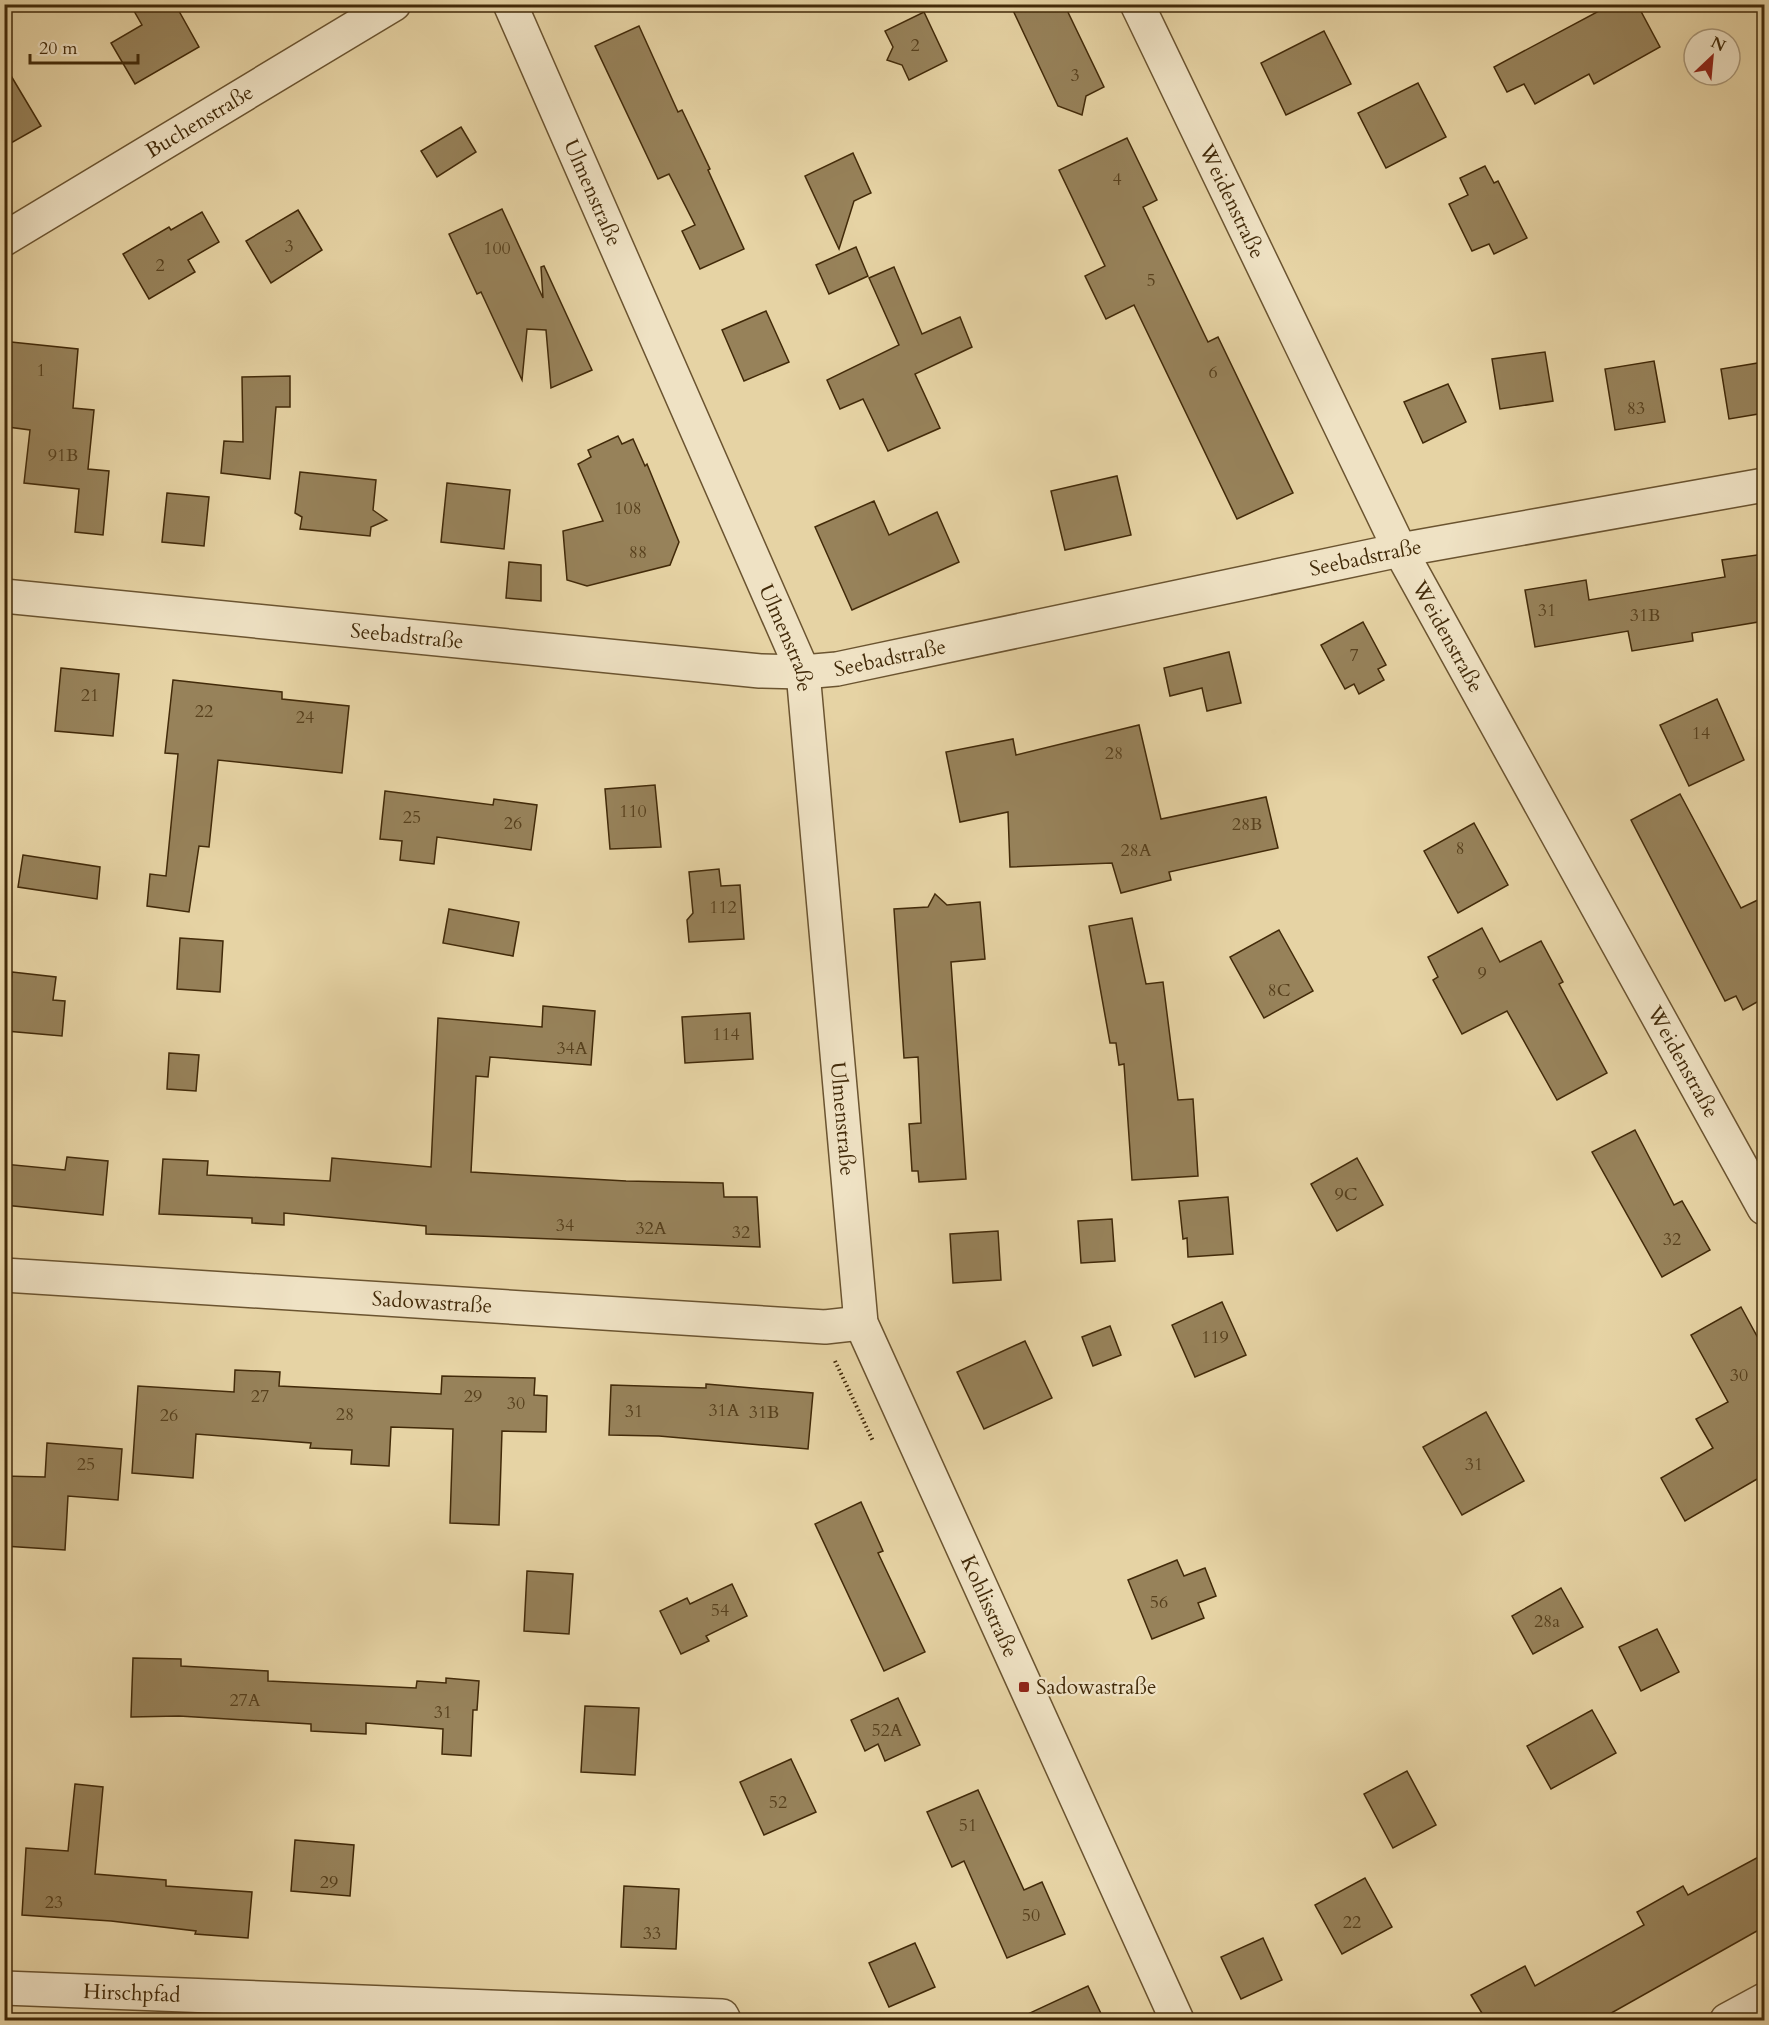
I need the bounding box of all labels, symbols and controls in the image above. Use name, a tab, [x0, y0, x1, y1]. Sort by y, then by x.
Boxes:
scale bar	[30, 27, 138, 65]
north arrow	[1682, 27, 1742, 87]
text: N	[1707, 31, 1729, 57]
house number: 2	[910, 33, 920, 58]
text: 20 m	[39, 36, 78, 61]
house number: 3	[1070, 63, 1080, 88]
street label: Buchenstraße	[140, 78, 259, 165]
street label: Ulmenstraße	[557, 135, 629, 251]
street label: Weidenstraße	[1192, 138, 1272, 263]
house number: 4	[1112, 167, 1122, 192]
house number: 3	[284, 234, 294, 259]
house number: 100	[483, 236, 511, 261]
house number: 2	[155, 253, 165, 278]
house number: 5	[1146, 268, 1156, 293]
house number: 1	[36, 358, 46, 383]
house number: 6	[1208, 360, 1218, 385]
house number: 83	[1627, 396, 1645, 421]
house number: 91B	[48, 443, 78, 468]
house number: 108	[614, 496, 642, 521]
street label: Seebadstraße	[1307, 532, 1424, 583]
house number: 88	[629, 540, 647, 565]
street label: Weidenstraße	[1405, 575, 1491, 698]
street label: Ulmenstraße	[752, 580, 819, 693]
house number: 31	[1538, 598, 1556, 623]
house number: 31B	[1630, 603, 1660, 628]
street label: Seebadstraße	[349, 616, 465, 656]
street label: Seebadstraße	[831, 632, 949, 684]
house number: 7	[1349, 643, 1359, 668]
house number: 21	[81, 683, 99, 708]
house number: 22	[195, 699, 213, 724]
house number: 24	[296, 705, 314, 730]
house number: 14	[1692, 721, 1710, 746]
house number: 28	[1105, 741, 1123, 766]
house number: 110	[619, 799, 647, 824]
house number: 25	[403, 805, 421, 830]
house number: 26	[504, 811, 522, 836]
house number: 28B	[1232, 812, 1262, 837]
house number: 8	[1455, 836, 1465, 861]
house number: 28A	[1120, 838, 1152, 863]
house number: 112	[709, 895, 737, 920]
house number: 9	[1477, 961, 1487, 986]
house number: 8C	[1268, 978, 1291, 1003]
street label: Weidenstraße	[1640, 1000, 1726, 1123]
house number: 114	[712, 1022, 740, 1047]
house number: 34A	[556, 1036, 588, 1061]
street label: Ulmenstraße	[823, 1061, 862, 1177]
house number: 9C	[1335, 1182, 1358, 1207]
house number: 34	[556, 1213, 574, 1238]
house number: 32A	[635, 1216, 667, 1241]
house number: 32	[732, 1220, 750, 1245]
house number: 32	[1663, 1227, 1681, 1252]
street label: Sadowastraße	[371, 1284, 493, 1320]
house number: 119	[1201, 1325, 1229, 1350]
house number: 30	[1730, 1363, 1748, 1388]
house number: 27	[251, 1384, 269, 1409]
house number: 29	[464, 1384, 482, 1409]
house number: 30	[507, 1391, 525, 1416]
house number: 31A	[708, 1398, 740, 1423]
house number: 31	[625, 1399, 643, 1424]
house number: 31B	[749, 1400, 779, 1425]
house number: 28	[336, 1402, 354, 1427]
house number: 26	[160, 1403, 178, 1428]
house number: 25	[77, 1452, 95, 1477]
house number: 31	[1465, 1452, 1483, 1477]
street label: Kohlisstraße	[954, 1550, 1025, 1662]
house number: 56	[1150, 1590, 1168, 1615]
house number: 54	[711, 1598, 729, 1623]
house number: 28a	[1534, 1609, 1560, 1634]
place label: Sadowastraße	[1036, 1673, 1156, 1702]
marker: Sadowastraße	[1017, 1680, 1031, 1694]
house number: 27A	[229, 1688, 261, 1713]
house number: 31	[434, 1700, 452, 1725]
house number: 52A	[871, 1718, 903, 1743]
house number: 52	[769, 1790, 787, 1815]
house number: 51	[959, 1813, 977, 1838]
house number: 29	[320, 1870, 338, 1895]
house number: 23	[45, 1890, 63, 1915]
house number: 50	[1022, 1903, 1040, 1928]
house number: 22	[1343, 1910, 1361, 1935]
house number: 33	[643, 1921, 661, 1946]
street label: Hirschpfad	[83, 1977, 181, 2009]

